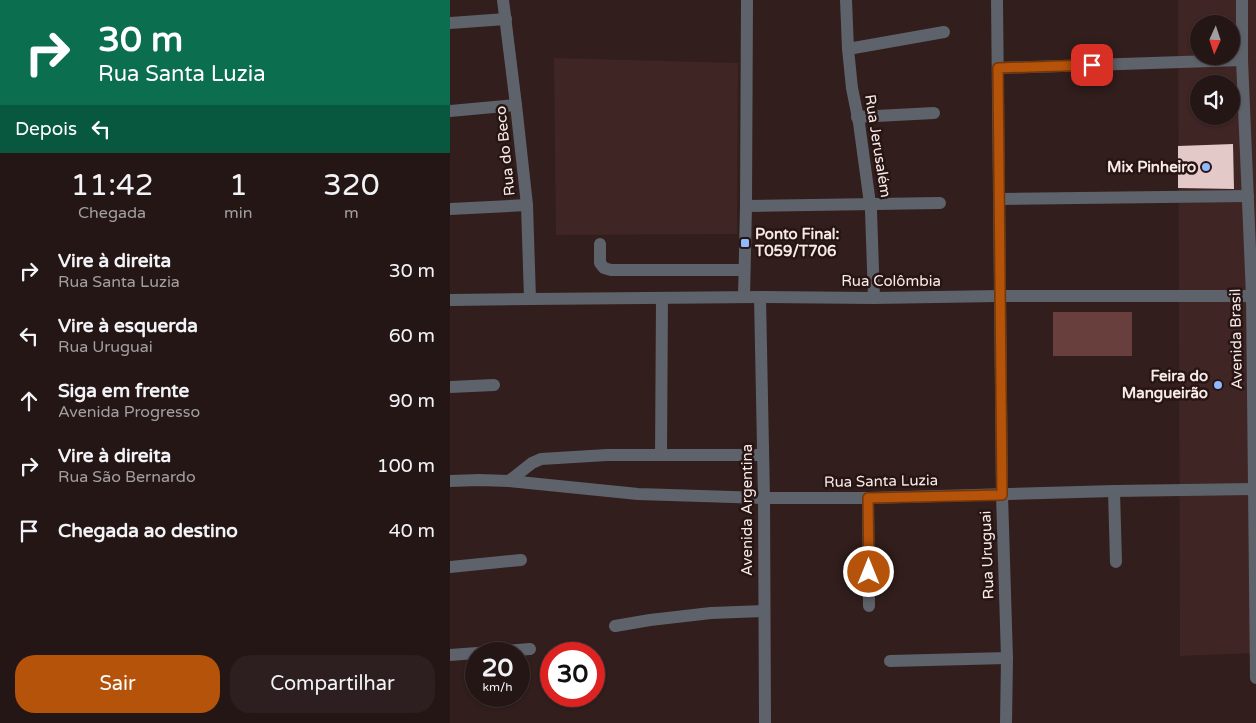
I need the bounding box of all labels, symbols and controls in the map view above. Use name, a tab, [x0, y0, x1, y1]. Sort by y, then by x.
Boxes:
north arrow	[1190, 15, 1240, 65]
map controls	[1190, 15, 1240, 125]
text: 30 m	[98, 19, 183, 61]
icon: right	[15, 20, 80, 85]
pin	[1071, 44, 1113, 86]
icon: arrive	[1078, 51, 1106, 79]
text: Rua Santa Luzia	[98, 61, 266, 87]
button: sound	[1190, 75, 1240, 125]
street label: Rua Jerusalém	[861, 93, 895, 199]
street label: Rua do Beco	[491, 105, 519, 197]
icon: left	[87, 115, 115, 143]
text: Depois	[15, 118, 77, 140]
place label: Mix Pinheiro	[1107, 158, 1196, 176]
marker: Mix Pinheiro	[1200, 161, 1212, 173]
text: 11:42	[70, 167, 154, 204]
text: 1	[229, 167, 248, 204]
text: 320	[323, 167, 380, 204]
text: Chegada	[78, 203, 146, 223]
text: min	[224, 203, 253, 223]
text: m	[344, 203, 359, 223]
place label: Ponto Final: T059/T706	[754, 225, 840, 260]
marker: Ponto Final: T059/T706	[739, 237, 751, 249]
text: Vire à direita	[58, 250, 171, 272]
icon: right	[15, 257, 43, 285]
text: 30 m	[389, 260, 435, 282]
text: Rua Santa Luzia	[58, 272, 180, 292]
street label: Rua Colômbia	[841, 272, 941, 290]
street label: Avenida Brasil	[1226, 288, 1246, 390]
text: Vire à esquerda	[58, 315, 198, 337]
icon: left	[15, 322, 43, 350]
text: 60 m	[389, 325, 435, 347]
text: Rua Uruguai	[58, 337, 153, 357]
place label: Feira do Mangueirão	[1122, 367, 1208, 403]
marker: Feira do Mangueirão	[1212, 379, 1224, 391]
text: Siga em frente	[58, 380, 189, 402]
icon: ahead	[15, 387, 43, 415]
text: 90 m	[389, 390, 435, 412]
text: Avenida Progresso	[58, 402, 200, 422]
street label: Avenida Argentina	[738, 444, 756, 576]
text: Vire à direita	[58, 445, 171, 467]
icon: right	[15, 452, 43, 480]
text: 100 m	[377, 455, 435, 477]
text: Rua São Bernardo	[58, 467, 196, 487]
street label: Rua Santa Luzia	[824, 471, 938, 491]
street label: Rua Uruguai	[976, 510, 998, 600]
icon: arrive	[15, 517, 43, 545]
text: Chegada ao destino	[58, 520, 238, 542]
text: 40 m	[389, 520, 435, 542]
position arrow	[842, 545, 894, 597]
speed limit sign: 30	[540, 642, 605, 707]
text: 20	[482, 653, 513, 683]
button: Sair	[15, 655, 220, 713]
button: Compartilhar	[230, 655, 435, 713]
text: km/h	[482, 680, 513, 694]

